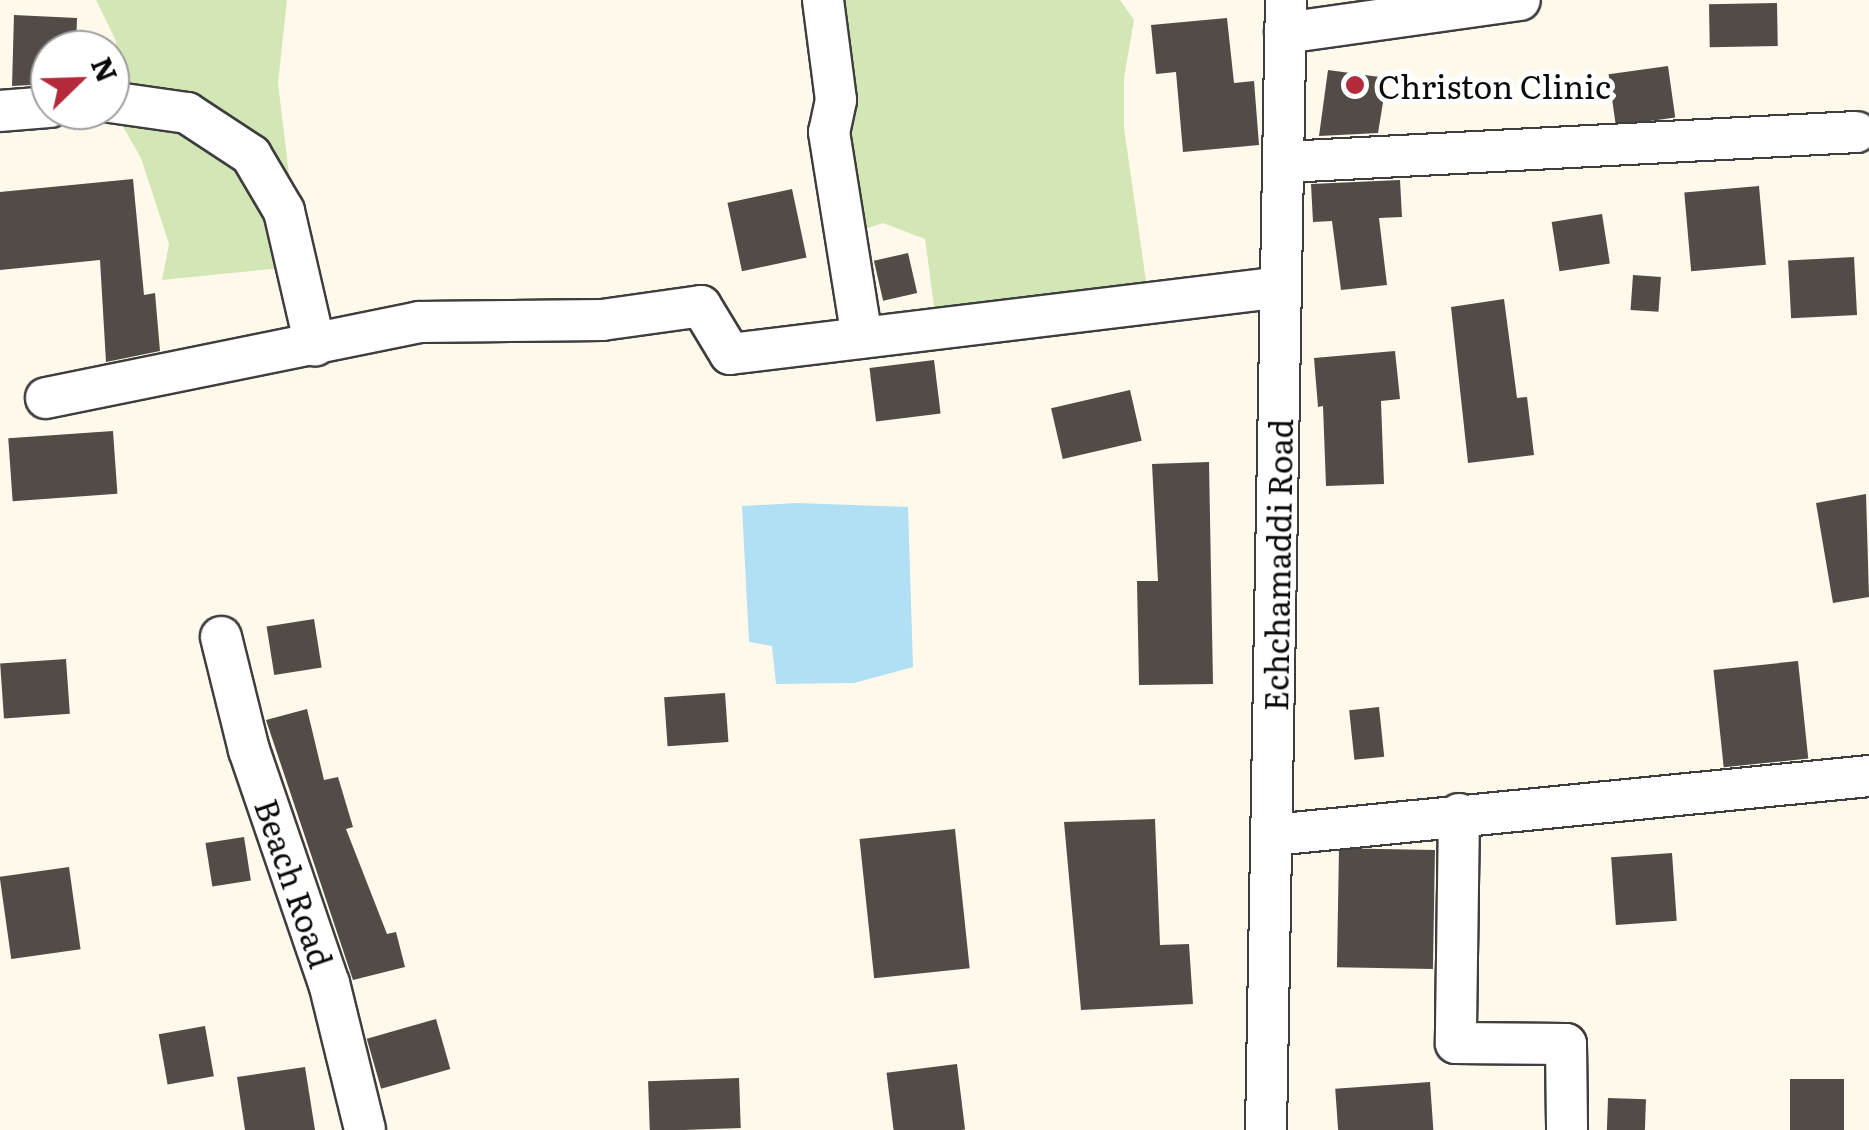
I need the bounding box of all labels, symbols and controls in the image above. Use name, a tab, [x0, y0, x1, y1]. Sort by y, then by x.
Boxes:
north arrow	[30, 30, 130, 130]
text: N	[82, 50, 130, 88]
place label: Christon Clinic	[1378, 66, 1611, 104]
marker: Christon Clinic	[1342, 72, 1368, 98]
street label: Echchamaddi Road	[1255, 418, 1299, 712]
street label: Beach Road	[248, 794, 342, 972]

